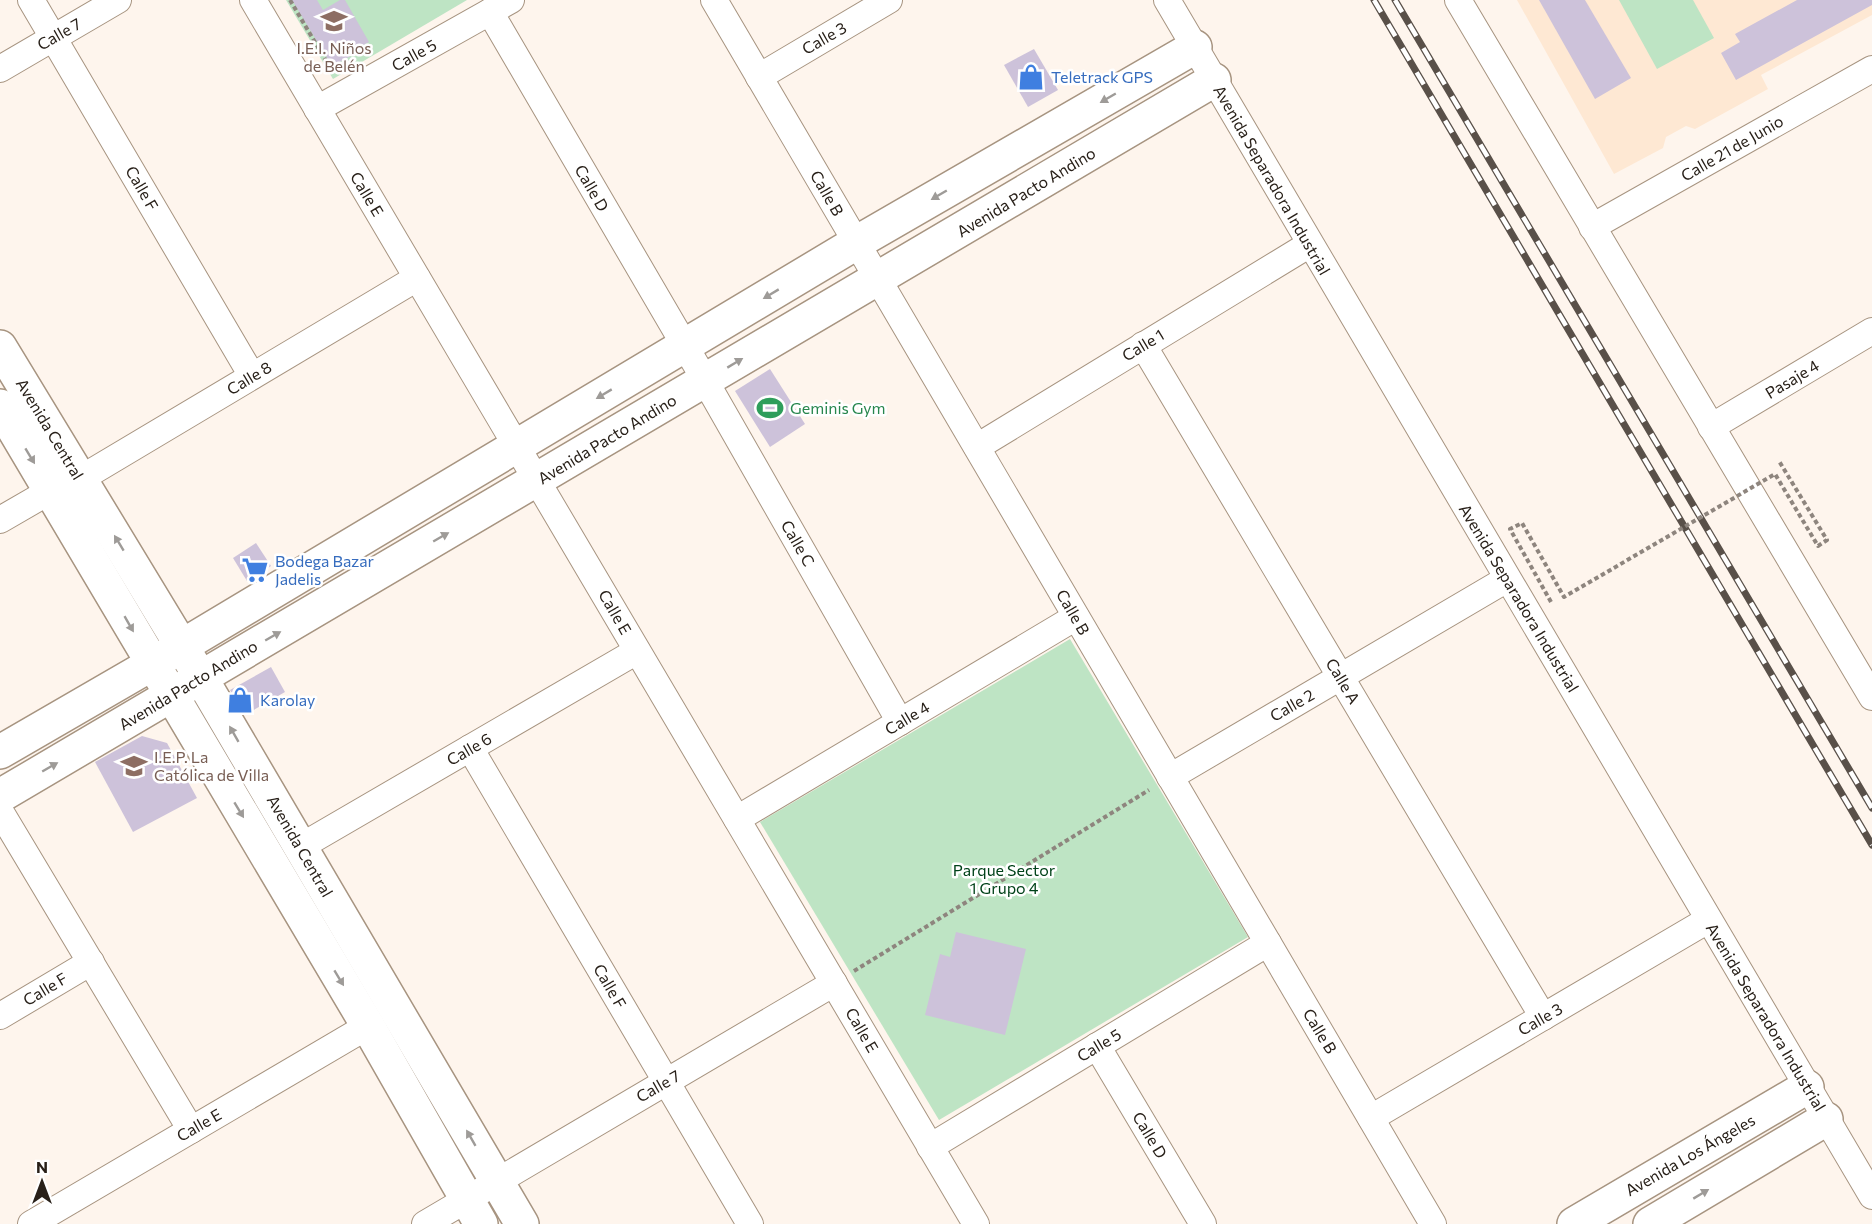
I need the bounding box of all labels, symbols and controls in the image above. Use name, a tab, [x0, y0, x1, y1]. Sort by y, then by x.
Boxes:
school or university icon: I.E.I. Niños de Belén	[319, 6, 349, 36]
street label: Calle 7	[33, 13, 84, 54]
street label: Calle 3	[798, 17, 849, 58]
street label: Calle 5	[388, 35, 439, 75]
place label: I.E.I. Niños de Belén	[297, 38, 371, 75]
shop icon: Teletrack GPS	[1016, 62, 1046, 92]
place label: Teletrack GPS	[1051, 67, 1153, 86]
street label: Avenida Separadora Industrial	[1210, 81, 1335, 278]
one-way arrow	[1100, 92, 1116, 103]
street label: Calle 21 de Junio	[1677, 111, 1786, 185]
street label: Avenida Pacto Andino	[953, 143, 1099, 241]
street label: Calle D	[572, 161, 613, 214]
street label: Calle F	[122, 162, 163, 213]
street label: Calle B	[807, 167, 848, 219]
street label: Calle E	[347, 168, 388, 219]
one-way arrow	[931, 190, 947, 201]
one-way arrow	[763, 289, 779, 300]
street label: Calle 1	[1118, 325, 1167, 365]
street label: Pasaje 4	[1761, 355, 1822, 402]
street label: Calle 8	[223, 357, 274, 398]
one-way arrow	[727, 358, 744, 368]
street label: Avenida Central	[13, 375, 88, 483]
one-way arrow	[596, 389, 612, 400]
street label: Avenida Pacto Andino	[534, 390, 680, 488]
sports icon: Geminis Gym	[755, 393, 785, 423]
place label: Geminis Gym	[790, 398, 885, 417]
one-way arrow	[25, 448, 35, 465]
street label: Avenida Separadora Industrial	[1456, 500, 1583, 695]
street label: Calle C	[778, 516, 819, 569]
one-way arrow	[433, 531, 449, 542]
one-way arrow	[113, 534, 124, 551]
place label: Bodega Bazar Jadelis	[275, 551, 375, 588]
supermarket icon: Bodega Bazar Jadelis	[240, 555, 270, 585]
street label: Calle E	[595, 586, 636, 637]
street label: Calle B	[1053, 586, 1094, 638]
one-way arrow	[124, 616, 134, 633]
one-way arrow	[265, 630, 281, 641]
street label: Avenida Pacto Andino	[115, 636, 261, 734]
street label: Calle A	[1322, 654, 1364, 707]
street label: Calle 2	[1266, 684, 1317, 725]
shop icon: Karolay	[225, 685, 255, 715]
place label: Karolay	[260, 690, 315, 709]
street label: Calle 4	[881, 697, 933, 738]
one-way arrow	[229, 726, 240, 742]
street label: Calle 6	[443, 728, 495, 769]
place label: I.E.P. La Católica de Villa	[154, 747, 269, 784]
school or university icon: I.E.P. La Católica de Villa	[119, 751, 149, 781]
one-way arrow	[42, 761, 58, 772]
street label: Avenida Central	[264, 791, 337, 900]
one-way arrow	[234, 802, 244, 819]
park label: Parque Sector 1 Grupo 4	[953, 860, 1056, 897]
street label: Avenida Separadora Industrial	[1703, 919, 1830, 1114]
street label: Calle F	[590, 960, 631, 1011]
street label: Calle F	[19, 968, 70, 1009]
one-way arrow	[333, 970, 344, 986]
street label: Calle 3	[1514, 998, 1565, 1039]
street label: Calle E	[842, 1004, 883, 1055]
street label: Calle B	[1300, 1005, 1341, 1057]
street label: Calle 5	[1073, 1024, 1124, 1065]
street label: Calle 7	[632, 1065, 683, 1106]
street label: Calle E	[173, 1104, 224, 1145]
street label: Calle D	[1129, 1108, 1172, 1161]
street label: Avenida Los Ángeles	[1622, 1110, 1758, 1199]
one-way arrow	[466, 1129, 476, 1146]
north arrow	[12, 1152, 72, 1212]
text: N	[36, 1157, 48, 1176]
one-way arrow	[1693, 1189, 1710, 1199]

